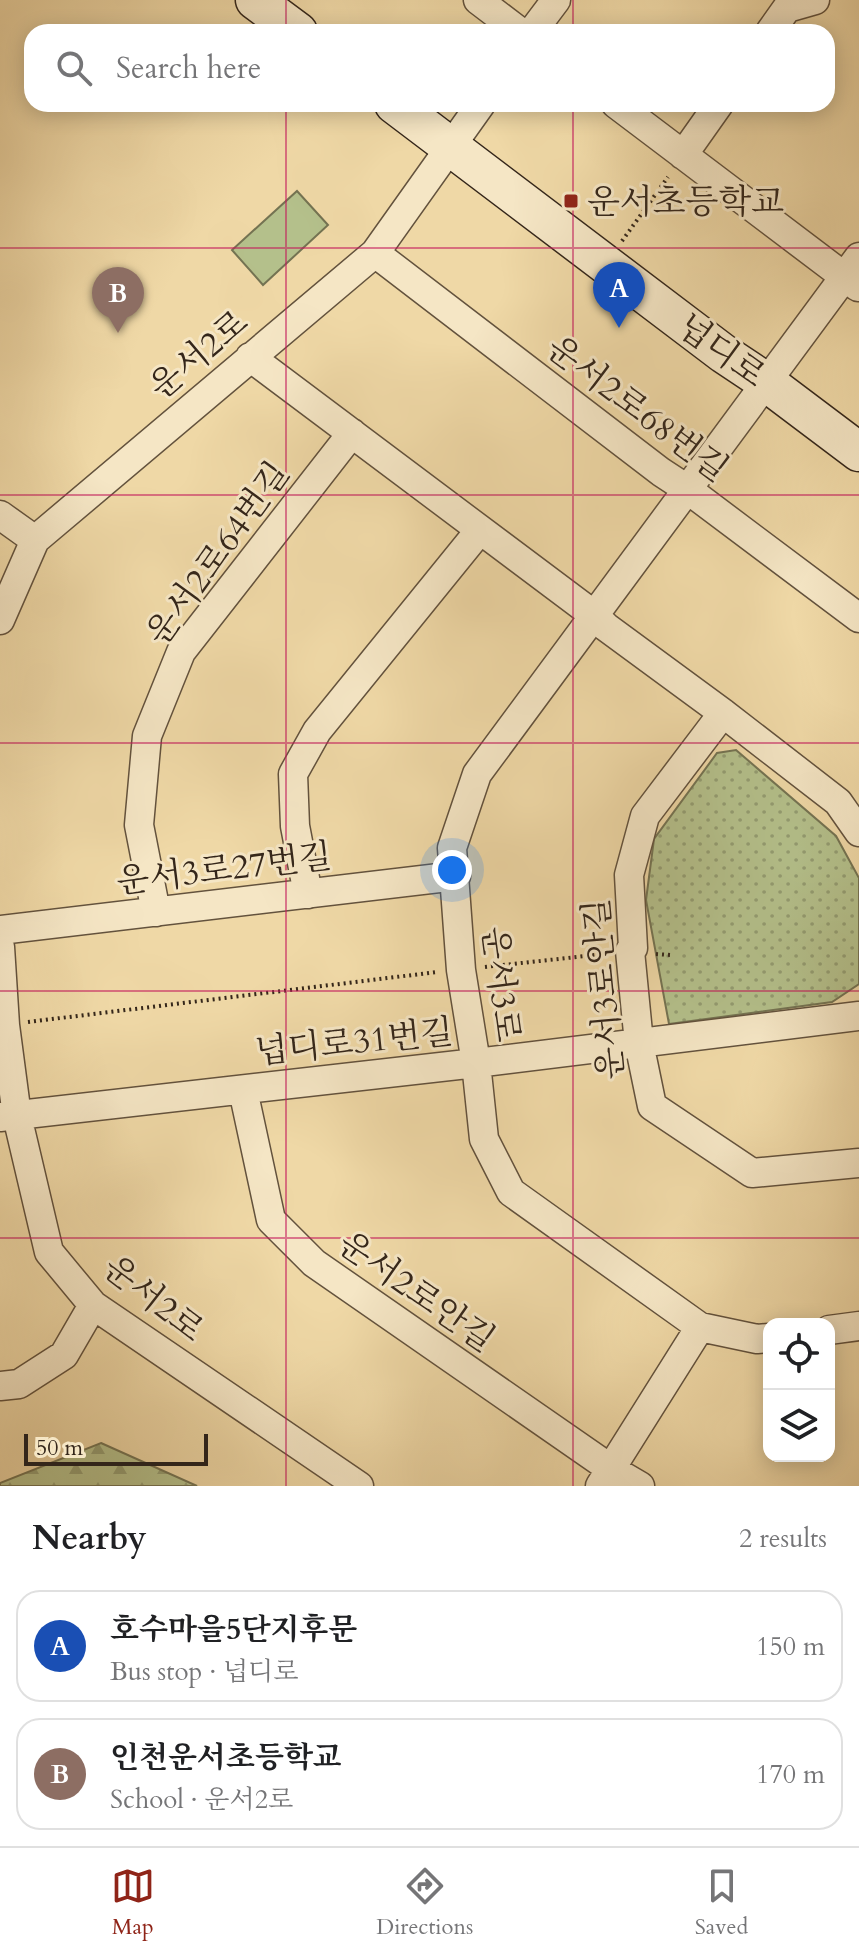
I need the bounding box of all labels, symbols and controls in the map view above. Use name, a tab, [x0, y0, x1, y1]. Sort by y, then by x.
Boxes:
search box	[24, 24, 835, 112]
icon: search	[52, 46, 96, 90]
text: Search here	[116, 48, 261, 89]
place label: 운서초등학교	[587, 179, 784, 225]
marker: 운서초등학교	[562, 192, 580, 210]
pin: A	[593, 262, 645, 328]
pin: B	[92, 267, 144, 333]
street label: 운서2로	[139, 300, 258, 410]
street label: 넙디로	[668, 303, 775, 398]
street label: 운서2로68번길	[537, 325, 738, 492]
street label: 운서2로64번길	[136, 453, 300, 655]
street label: 운서3로27번길	[114, 833, 334, 905]
your location	[432, 850, 472, 890]
street label: 운서3로안길	[573, 896, 635, 1081]
street label: 운서3로	[471, 924, 531, 1045]
street label: 넙디로31번길	[253, 1009, 455, 1075]
street label: 운서2로안길	[329, 1221, 504, 1363]
street label: 운서2로	[94, 1245, 213, 1353]
map controls	[763, 1318, 835, 1462]
button: locate	[763, 1318, 835, 1390]
button: layers	[763, 1390, 835, 1462]
scale bar	[24, 1430, 208, 1466]
text: 50 m	[36, 1433, 83, 1463]
text: Nearby	[32, 1515, 147, 1561]
text: 2 results	[739, 1521, 827, 1556]
text: 호수마을5단지후문	[110, 1609, 357, 1650]
text: A	[50, 1629, 70, 1664]
text: 150 m	[756, 1629, 825, 1664]
text: Bus stop · 넙디로	[110, 1654, 298, 1689]
text: 인천운서초등학교	[110, 1737, 342, 1778]
text: B	[51, 1757, 69, 1792]
text: 170 m	[756, 1757, 825, 1792]
text: School · 운서2로	[110, 1782, 293, 1817]
tab: Map	[111, 1864, 155, 1942]
tab: Directions	[376, 1864, 473, 1942]
tab: Saved	[695, 1864, 748, 1942]

